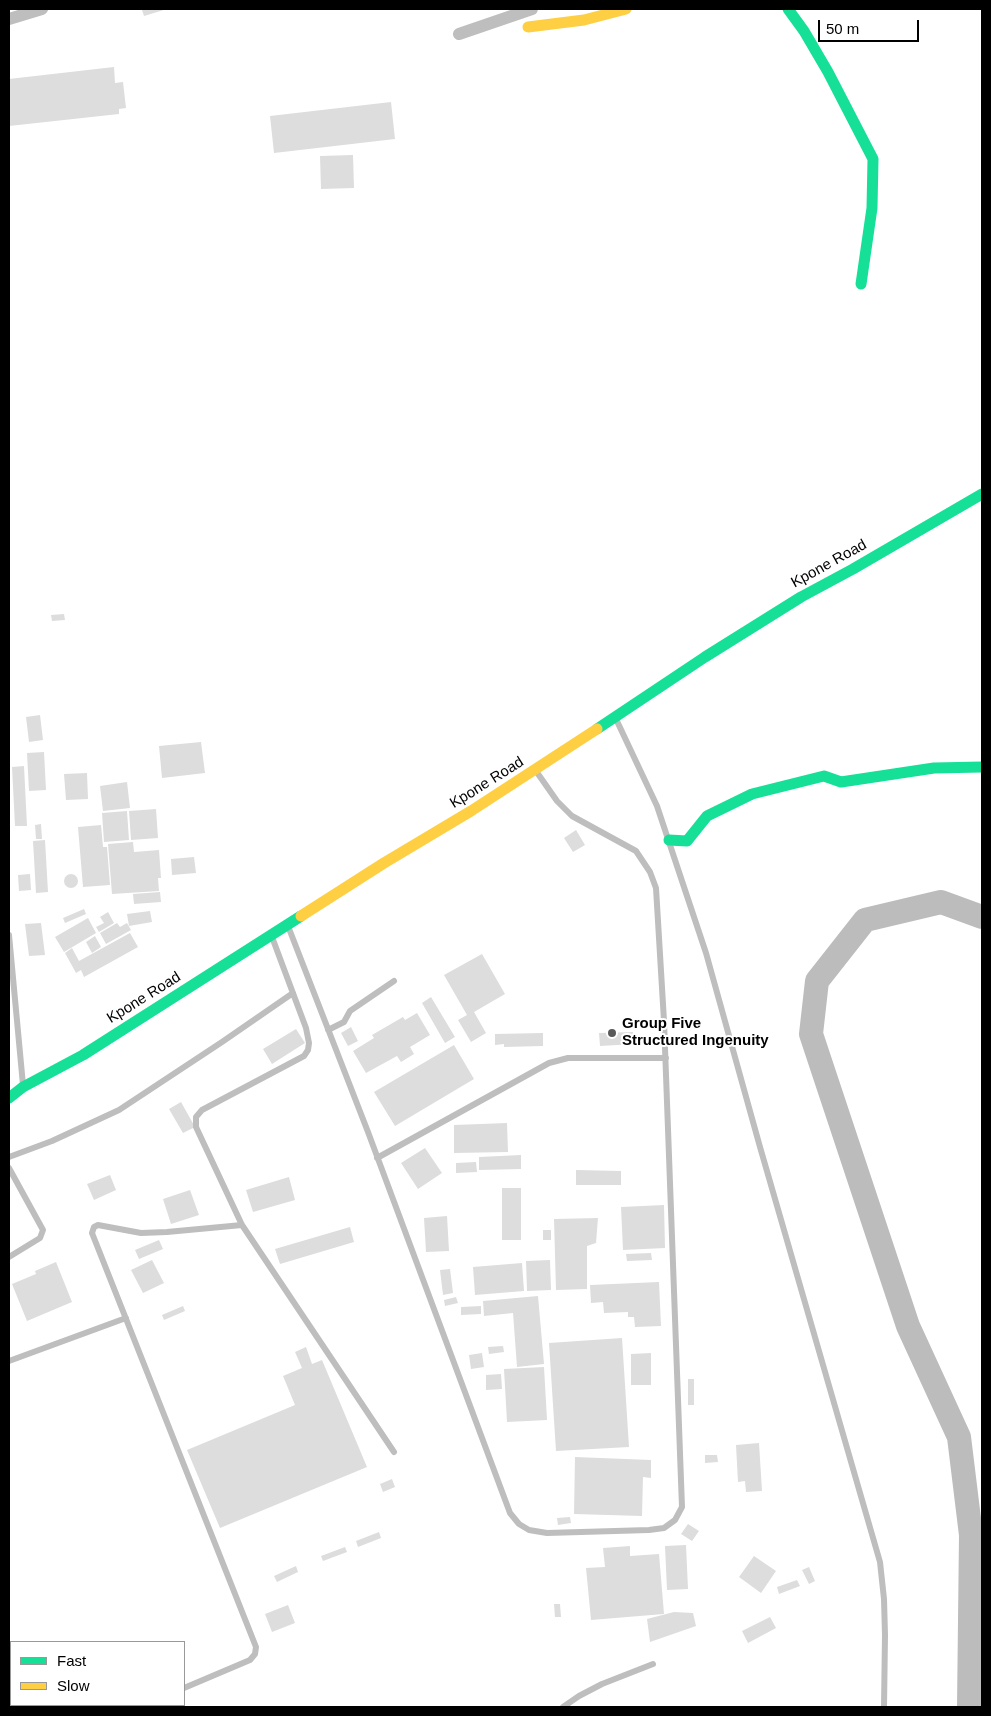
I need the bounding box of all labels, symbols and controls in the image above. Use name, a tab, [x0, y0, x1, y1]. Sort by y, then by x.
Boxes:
scale bar	[821, 10, 922, 42]
text: 50 m	[826, 20, 859, 37]
street label: Kpone Road	[788, 536, 870, 592]
street label: Kpone Road	[447, 753, 527, 813]
street label: Kpone Road	[104, 968, 184, 1028]
place label: Group Five Structured Ingenuity	[622, 1015, 769, 1050]
marker: Group Five Structured Ingenuity	[606, 1027, 618, 1039]
legend	[10, 1641, 185, 1706]
text: Fast	[57, 1652, 86, 1669]
text: Slow	[57, 1677, 90, 1694]

